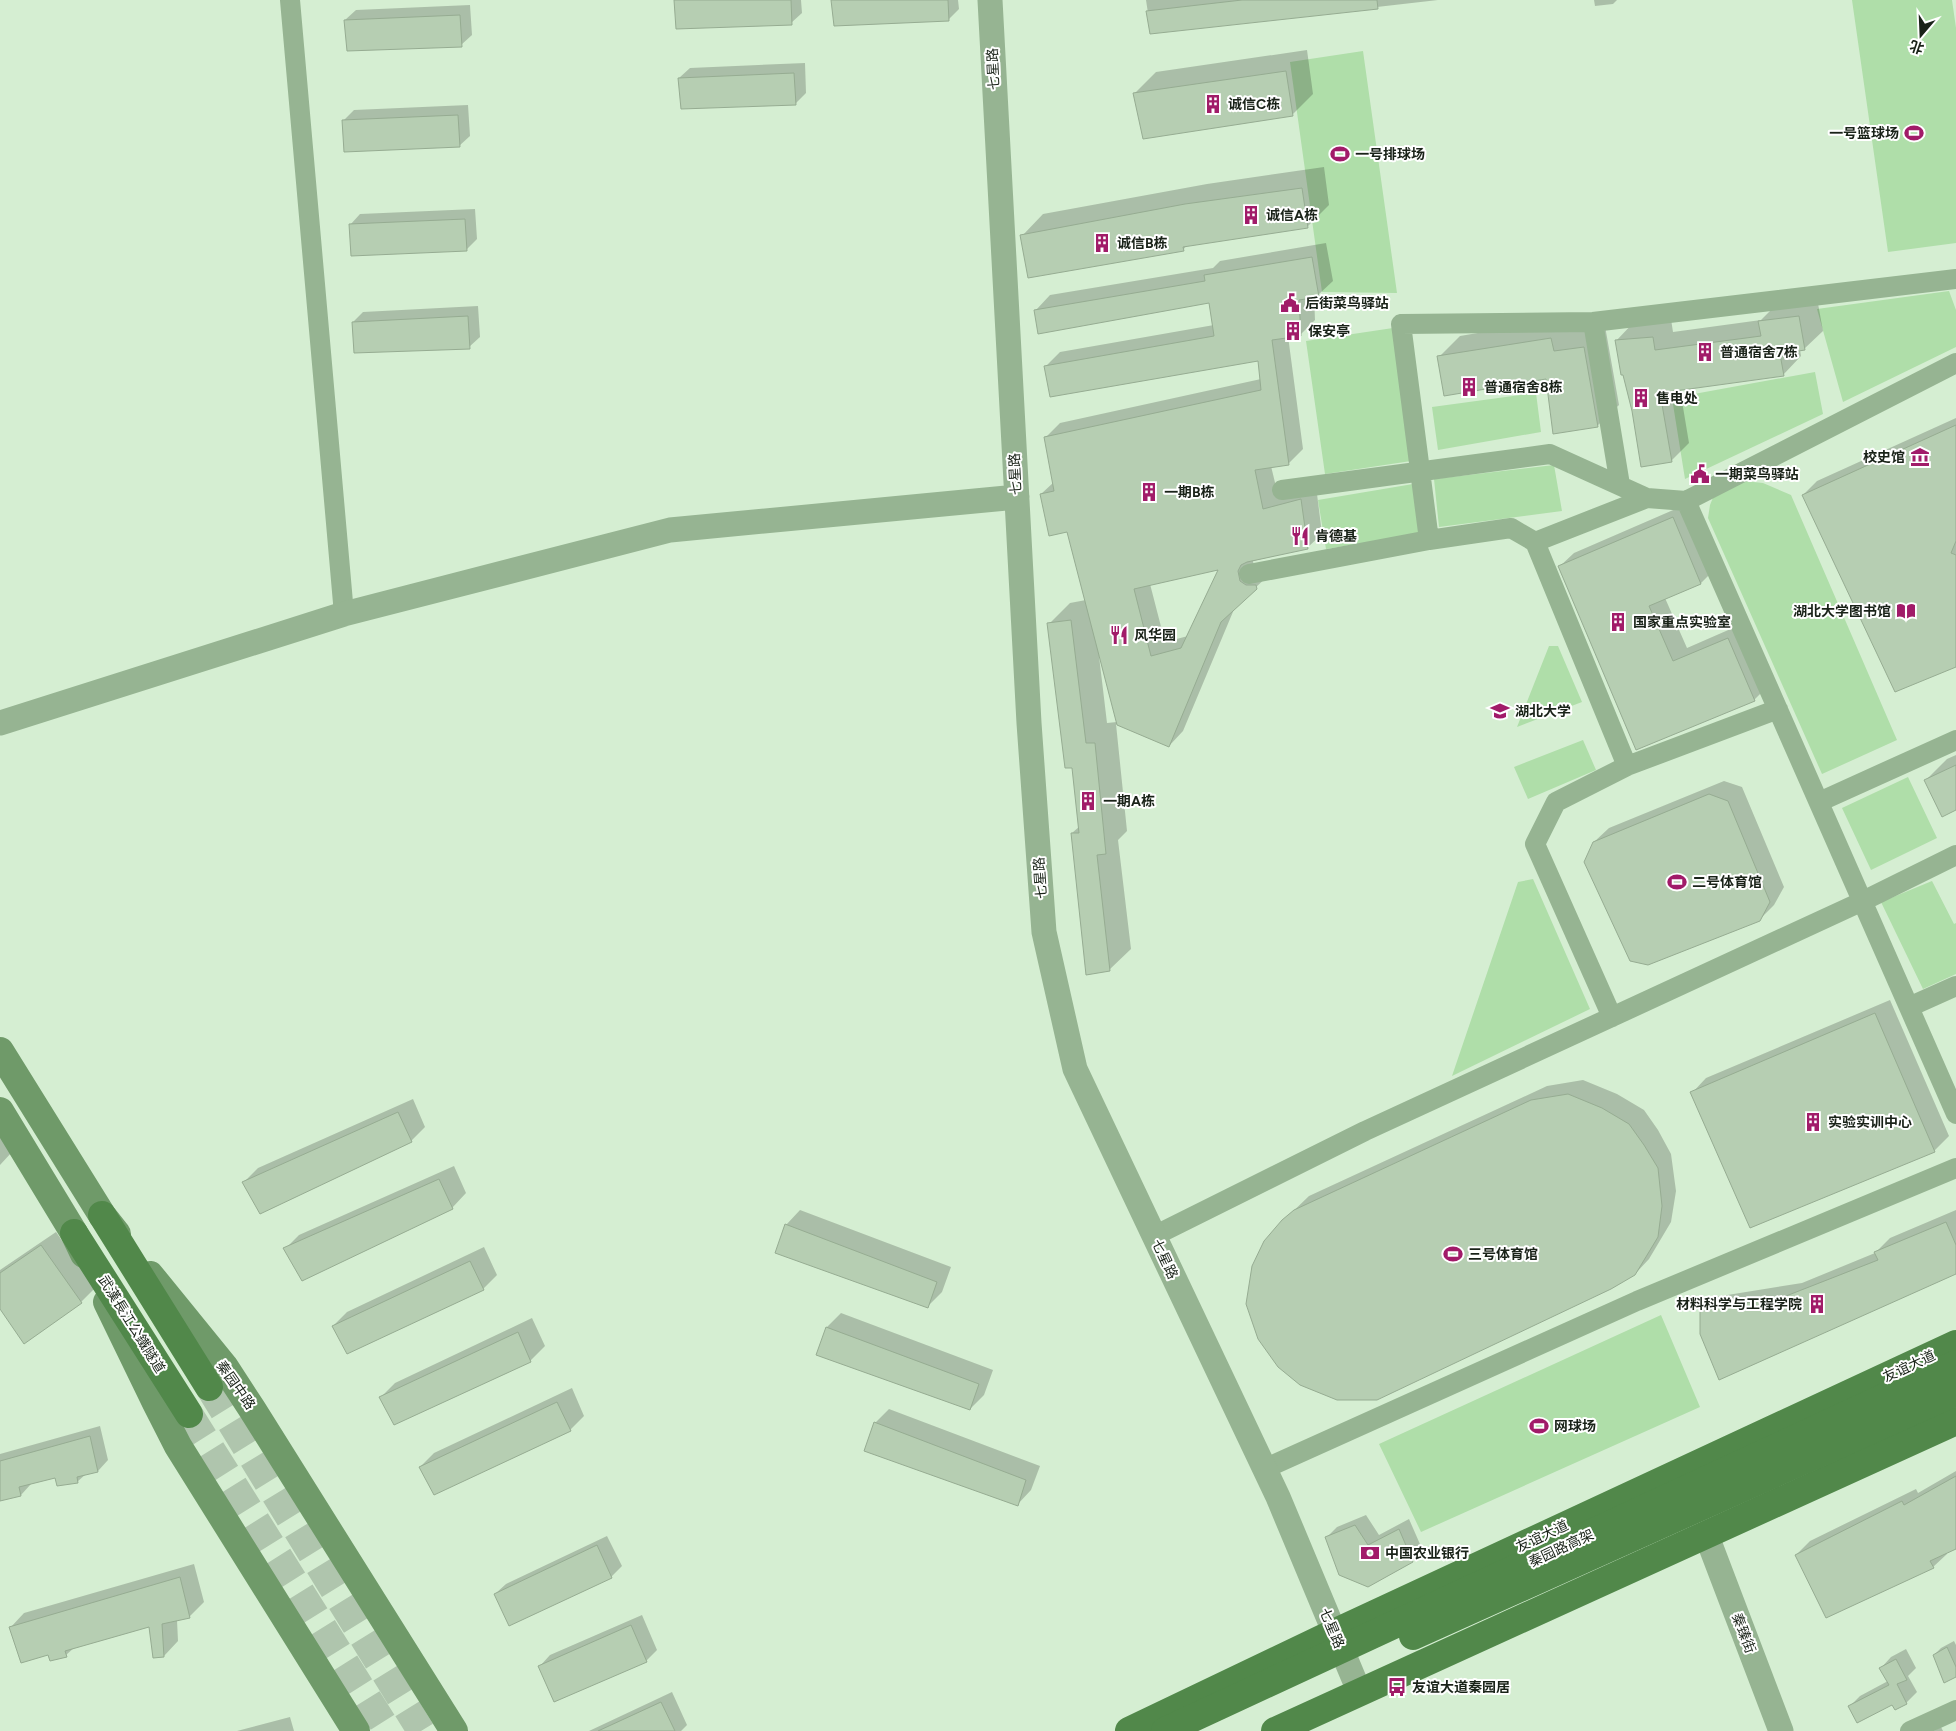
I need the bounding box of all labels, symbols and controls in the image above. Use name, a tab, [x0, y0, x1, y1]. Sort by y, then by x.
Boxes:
north arrow	[1896, 10, 1946, 60]
text: 北	[1908, 37, 1926, 57]
street label: 七星路	[984, 48, 1003, 90]
building icon: 诚信C栋	[1202, 93, 1224, 115]
place label: 诚信C栋	[1228, 96, 1280, 113]
sports icon: 一号篮球场	[1903, 122, 1925, 144]
place label: 一号篮球场	[1829, 125, 1899, 142]
sports icon: 一号排球场	[1329, 143, 1351, 165]
place label: 一号排球场	[1355, 146, 1425, 163]
building icon: 诚信A栋	[1240, 204, 1262, 226]
place label: 诚信A栋	[1266, 207, 1318, 224]
building icon: 诚信B栋	[1091, 232, 1113, 254]
place label: 诚信B栋	[1117, 235, 1168, 252]
public building icon: 后街菜鸟驿站	[1279, 292, 1301, 314]
place label: 后街菜鸟驿站	[1305, 295, 1389, 312]
building icon: 保安亭	[1282, 320, 1304, 342]
place label: 保安亭	[1308, 323, 1350, 340]
building icon: 普通宿舍7栋	[1694, 341, 1716, 363]
place label: 普通宿舍7栋	[1720, 344, 1798, 361]
building icon: 普通宿舍8栋	[1458, 376, 1480, 398]
place label: 普通宿舍8栋	[1484, 379, 1563, 396]
building icon: 售电处	[1630, 387, 1652, 409]
place label: 售电处	[1656, 390, 1698, 407]
museum icon: 校史馆	[1909, 446, 1931, 468]
place label: 校史馆	[1863, 449, 1905, 466]
street label: 七星路	[1006, 453, 1025, 495]
public building icon: 一期菜鸟驿站	[1689, 463, 1711, 485]
place label: 一期菜鸟驿站	[1715, 466, 1799, 483]
building icon: 一期B栋	[1138, 481, 1160, 503]
place label: 一期B栋	[1164, 484, 1215, 501]
restaurant icon: 肯德基	[1289, 525, 1311, 547]
place label: 肯德基	[1315, 528, 1357, 545]
library icon: 湖北大学图书馆	[1895, 600, 1917, 622]
place label: 湖北大学图书馆	[1793, 603, 1891, 620]
building icon: 国家重点实验室	[1607, 611, 1629, 633]
place label: 国家重点实验室	[1633, 614, 1731, 631]
restaurant icon: 风华园	[1108, 624, 1130, 646]
place label: 风华园	[1134, 627, 1176, 644]
school or university icon: 湖北大学	[1489, 700, 1511, 722]
place label: 湖北大学	[1515, 703, 1571, 720]
building icon: 一期A栋	[1077, 790, 1099, 812]
place label: 一期A栋	[1103, 793, 1155, 810]
street label: 七星路	[1031, 856, 1050, 900]
sports icon: 二号体育馆	[1666, 871, 1688, 893]
place label: 二号体育馆	[1692, 874, 1762, 891]
building icon: 实验实训中心	[1802, 1111, 1824, 1133]
place label: 实验实训中心	[1828, 1114, 1912, 1131]
street label: 七星路	[1148, 1237, 1181, 1282]
sports icon: 三号体育馆	[1442, 1243, 1464, 1265]
place label: 三号体育馆	[1468, 1246, 1538, 1263]
street label: 武漢長江公鐵隧道	[95, 1272, 168, 1376]
building icon: 材料科学与工程学院	[1806, 1293, 1828, 1315]
place label: 材料科学与工程学院	[1676, 1296, 1802, 1313]
street label: 友谊大道	[1880, 1347, 1938, 1386]
street label: 秦园中路	[213, 1357, 259, 1413]
sports icon: 网球场	[1528, 1415, 1550, 1437]
place label: 网球场	[1554, 1418, 1596, 1435]
street label: 友谊大道	[1513, 1517, 1571, 1556]
street label: 秦园路高架	[1526, 1526, 1597, 1571]
bank icon: 中国农业银行	[1359, 1542, 1381, 1564]
place label: 中国农业银行	[1385, 1545, 1469, 1562]
street label: 七星路	[1316, 1606, 1348, 1651]
street label: 秦臻街	[1728, 1611, 1759, 1656]
bus stop icon: 友谊大道秦园居	[1386, 1676, 1408, 1698]
place label: 友谊大道秦园居	[1412, 1679, 1510, 1696]

